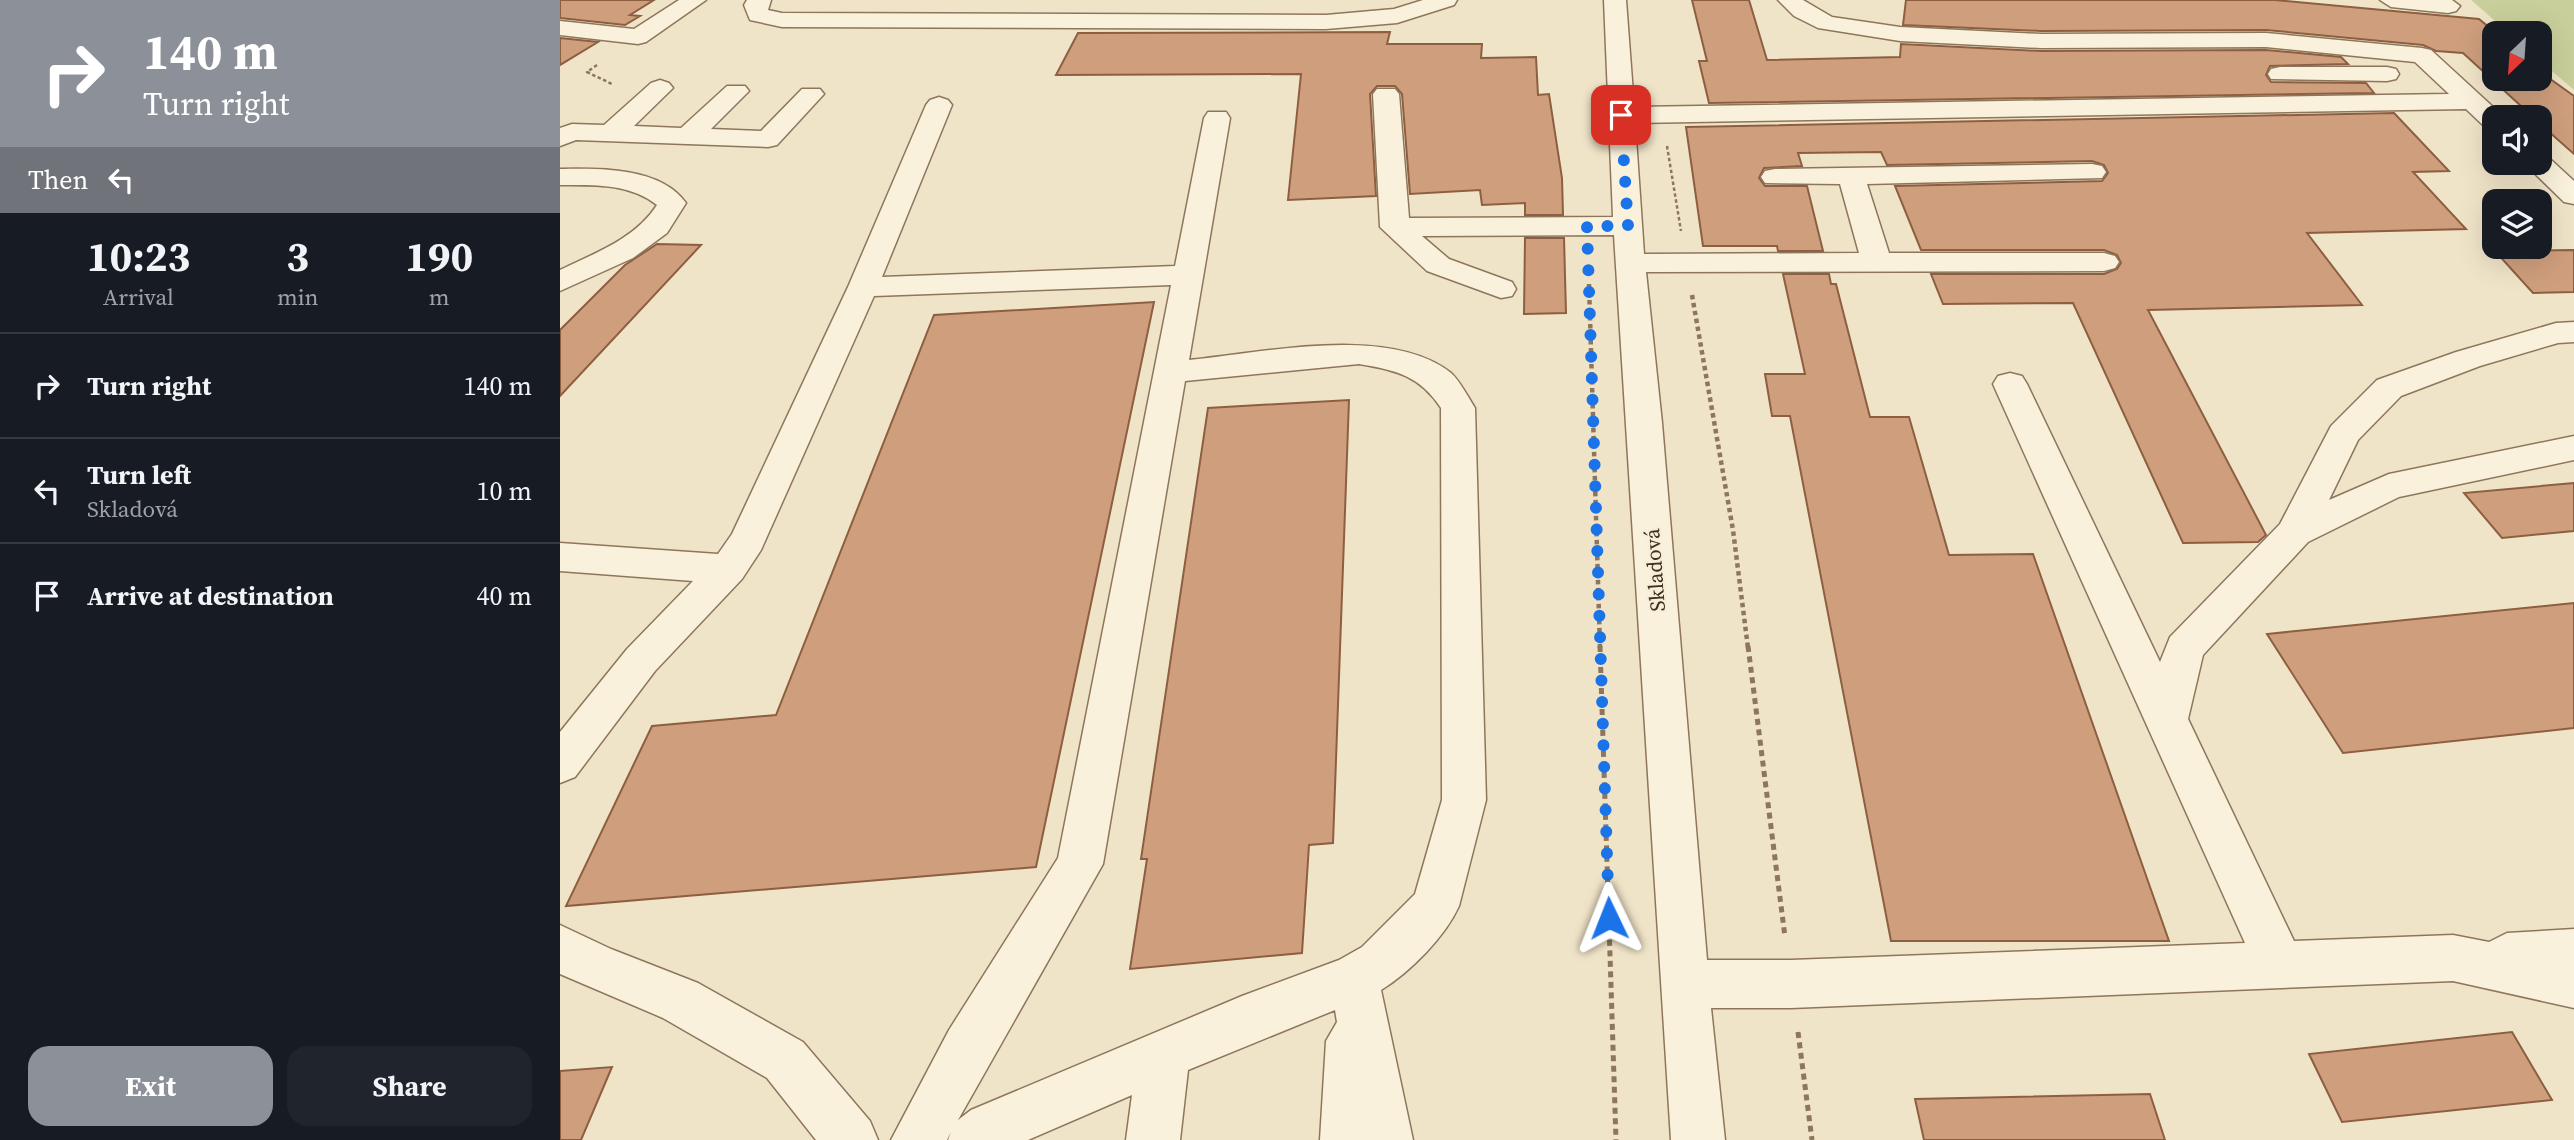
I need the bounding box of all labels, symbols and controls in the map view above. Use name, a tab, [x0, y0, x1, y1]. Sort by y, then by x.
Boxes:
text: 140 m	[143, 18, 278, 85]
north arrow	[2482, 21, 2552, 91]
map controls	[2482, 21, 2552, 259]
icon: right	[28, 28, 119, 119]
text: Turn right	[143, 82, 289, 126]
pin	[1591, 85, 1651, 145]
icon: arrive	[1602, 96, 1640, 134]
button: sound	[2482, 105, 2552, 175]
icon: left	[102, 161, 140, 199]
text: Then	[28, 162, 88, 198]
button: layers	[2482, 189, 2552, 259]
text: 10:23	[87, 227, 190, 285]
text: 3	[286, 227, 309, 285]
text: 190	[405, 227, 473, 285]
text: Arrival	[103, 281, 174, 313]
text: min	[277, 281, 318, 313]
text: m	[429, 281, 450, 313]
icon: right	[28, 367, 66, 405]
text: Turn right	[87, 368, 211, 404]
text: 140 m	[464, 368, 532, 404]
text: Turn left	[87, 457, 191, 493]
icon: left	[28, 472, 66, 510]
text: 10 m	[477, 473, 532, 509]
text: Skladová	[87, 493, 178, 525]
street label: Skladová	[1637, 527, 1672, 613]
icon: arrive	[28, 577, 66, 615]
text: Arrive at destination	[87, 578, 334, 614]
text: 40 m	[477, 578, 532, 614]
position arrow	[1572, 881, 1646, 955]
button: Exit	[28, 1046, 273, 1126]
button: Share	[287, 1046, 532, 1126]

